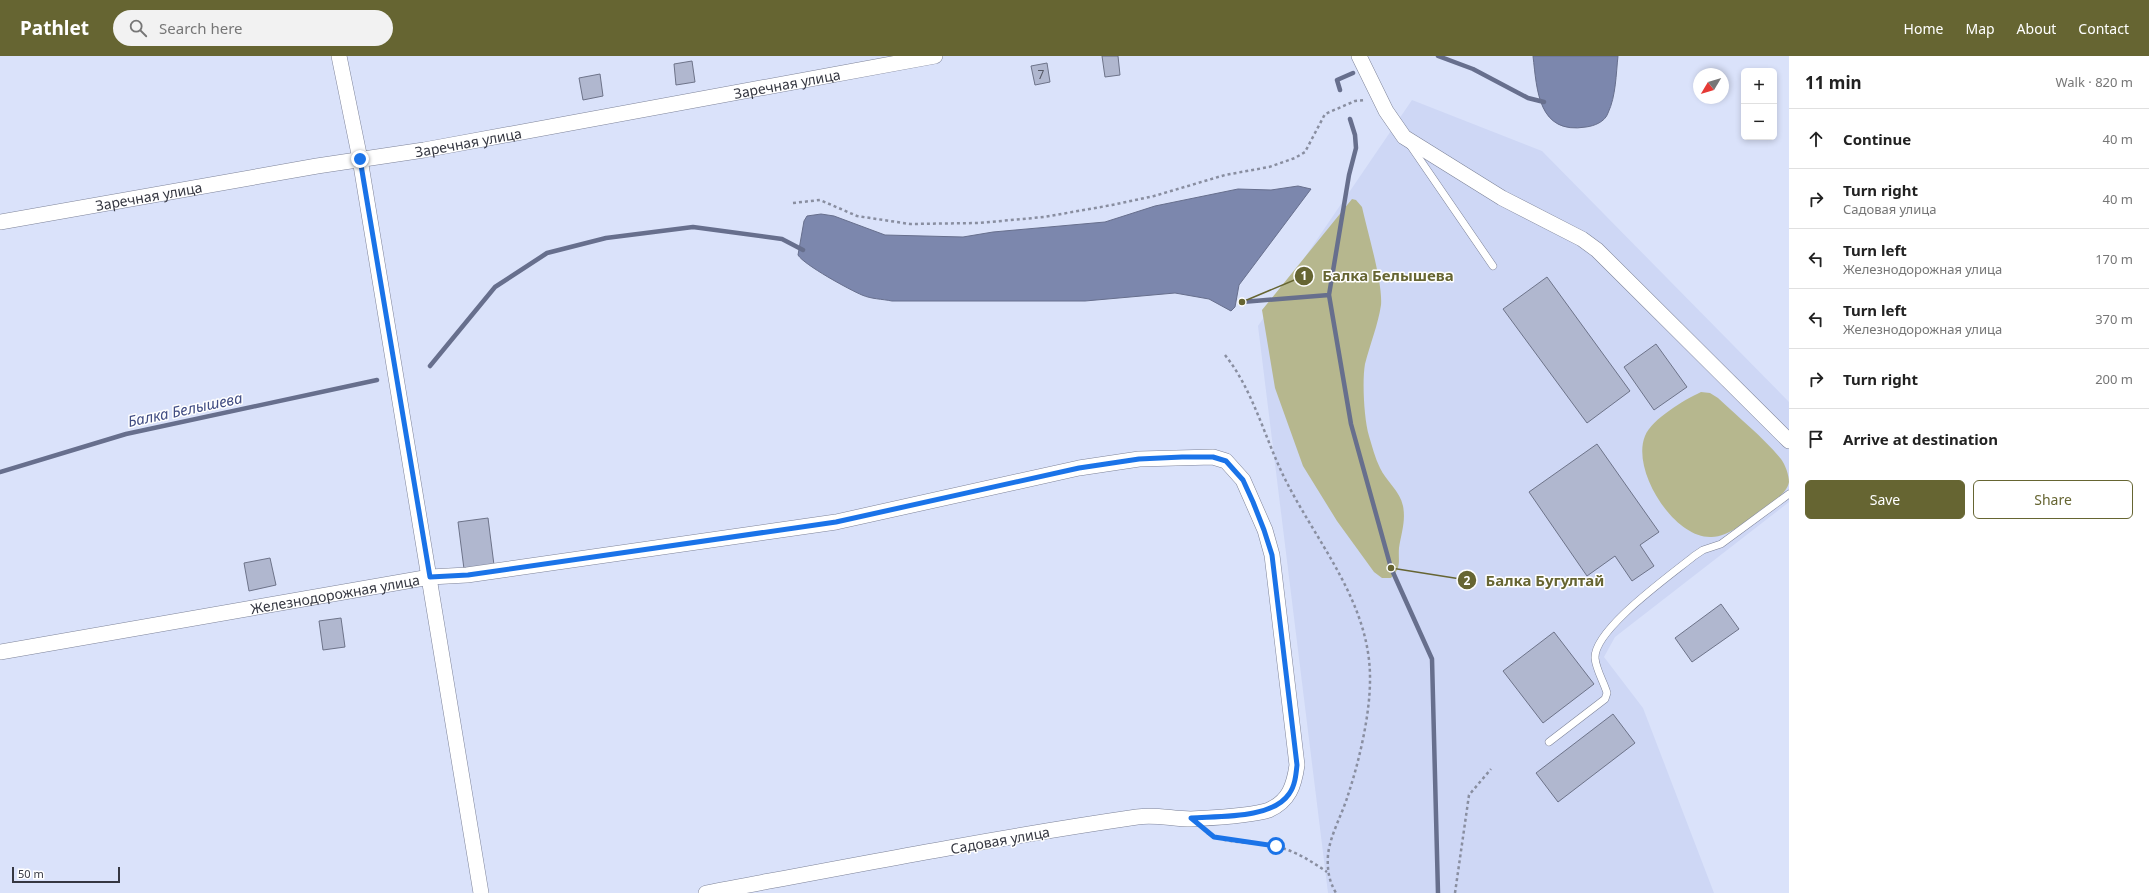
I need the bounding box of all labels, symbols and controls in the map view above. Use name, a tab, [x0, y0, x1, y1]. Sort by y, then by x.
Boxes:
search box	[113, 10, 393, 46]
text: Pathlet	[20, 15, 89, 41]
icon: search	[127, 17, 149, 39]
text: Search here	[159, 18, 243, 38]
text: Home	[1904, 19, 1943, 38]
text: Map	[1965, 19, 1995, 38]
text: About	[2017, 19, 2056, 38]
text: Contact	[2078, 19, 2129, 38]
street label: Заречная улица	[732, 64, 842, 102]
house number: 7	[1038, 66, 1045, 83]
north arrow	[1693, 68, 1729, 104]
map controls	[1741, 68, 1777, 140]
button: +	[1741, 68, 1777, 104]
text: 11 min	[1805, 71, 1862, 94]
text: Walk · 820 m	[2055, 73, 2133, 91]
button: −	[1741, 104, 1777, 140]
street label: Заречная улица	[414, 123, 523, 161]
icon: ahead	[1805, 128, 1827, 150]
text: Continue	[1843, 129, 1911, 149]
text: 40 m	[2103, 130, 2133, 148]
route end	[351, 150, 369, 168]
street label: Заречная улица	[94, 177, 204, 214]
text: Turn right	[1843, 180, 1918, 200]
icon: right	[1805, 188, 1827, 210]
text: 40 m	[2103, 190, 2133, 208]
text: Садовая улица	[1843, 200, 1936, 218]
text: Turn left	[1843, 240, 1907, 260]
icon: left	[1805, 248, 1827, 270]
text: 170 m	[2095, 250, 2133, 268]
text: Железнодорожная улица	[1843, 260, 2002, 278]
callout: Балка Белышева	[1294, 263, 1462, 290]
text: Балка Белышева	[1322, 265, 1454, 285]
text: 1	[1301, 267, 1307, 284]
text: Turn left	[1843, 300, 1907, 320]
icon: left	[1805, 308, 1827, 330]
text: 370 m	[2095, 310, 2133, 328]
text: Железнодорожная улица	[1843, 320, 2002, 338]
icon: right	[1805, 368, 1827, 390]
text: Turn right	[1843, 369, 1918, 389]
text: 200 m	[2095, 370, 2133, 388]
water label: Балка Белышева	[126, 387, 245, 431]
icon: arrive	[1805, 428, 1827, 450]
text: Arrive at destination	[1843, 429, 1998, 449]
button: Save	[1805, 480, 1965, 519]
button: Share	[1973, 480, 2133, 519]
callout: Балка Бугултай	[1457, 567, 1612, 594]
street label: Железнодорожная улица	[249, 569, 421, 618]
text: Балка Бугултай	[1486, 570, 1604, 590]
text: 2	[1464, 572, 1471, 589]
street label: Садовая улица	[949, 822, 1051, 858]
route start	[1267, 837, 1285, 855]
scale bar	[12, 865, 120, 884]
text: 50 m	[18, 866, 44, 881]

